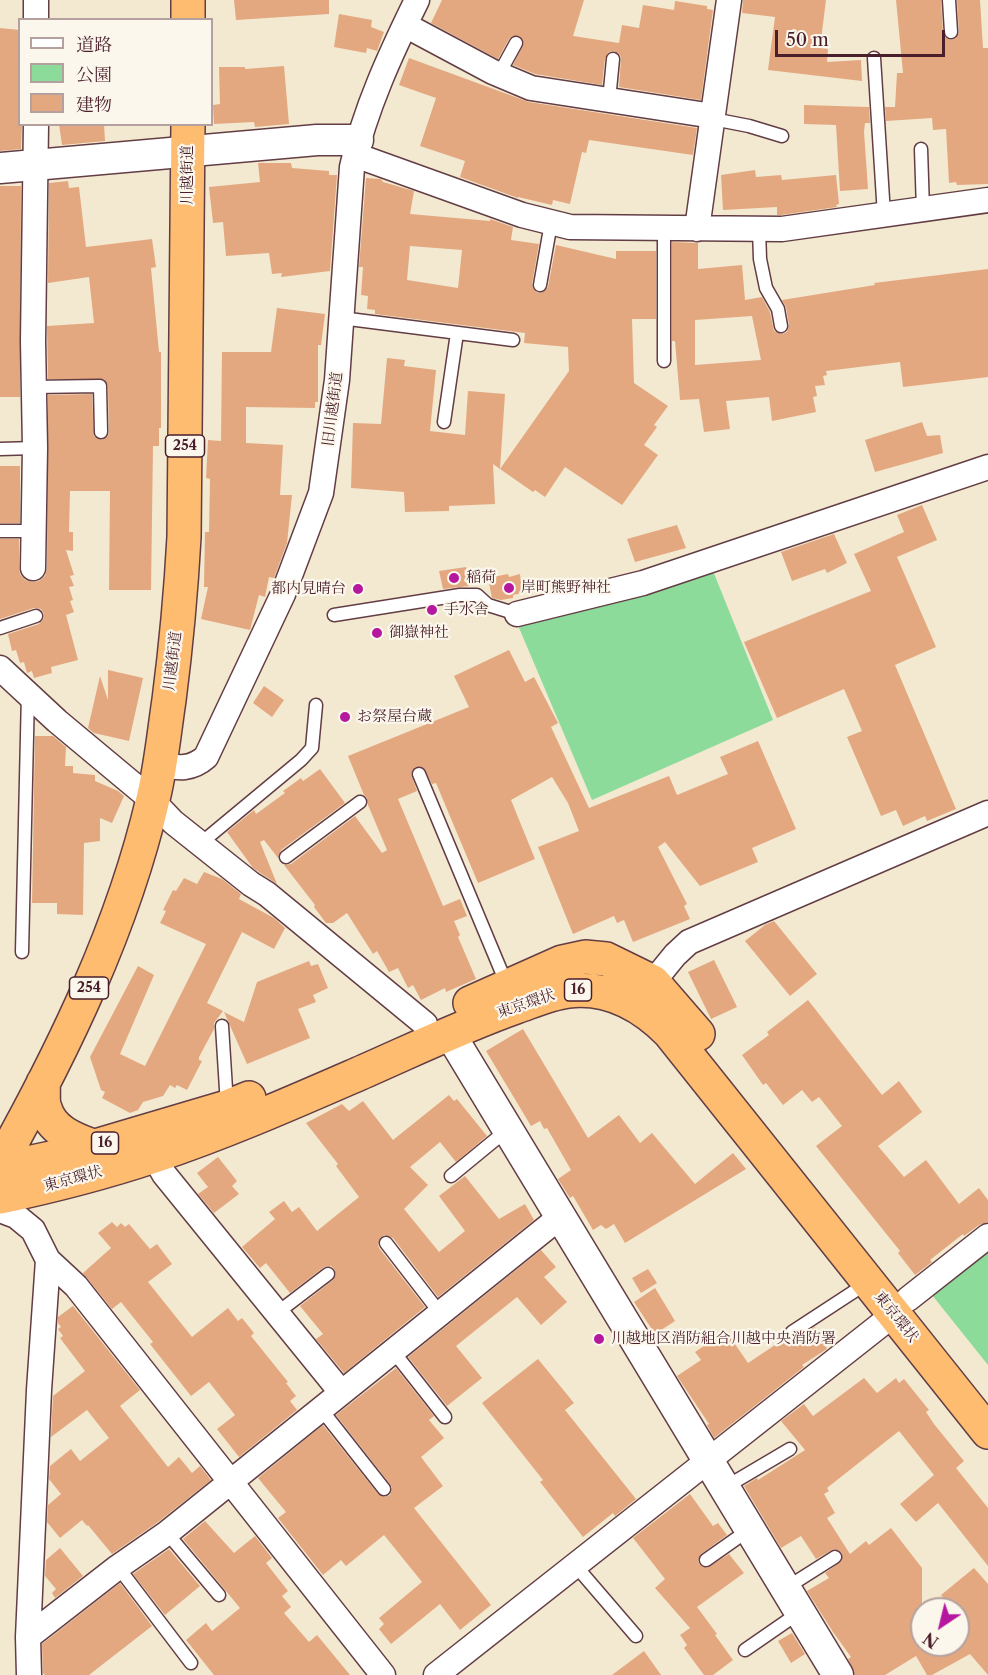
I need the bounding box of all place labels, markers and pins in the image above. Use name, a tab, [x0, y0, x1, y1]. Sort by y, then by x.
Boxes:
place label: 稲荷	[466, 569, 496, 587]
marker: 稲荷	[447, 571, 461, 585]
place label: 岸町熊野神社	[521, 579, 611, 597]
place label: 都内見晴台	[271, 580, 346, 598]
marker: 岸町熊野神社	[502, 581, 516, 595]
marker: 都内見晴台	[351, 582, 365, 596]
place label: 手水舎	[444, 601, 489, 619]
marker: 手水舎	[425, 603, 439, 617]
place label: 御嶽神社	[389, 624, 449, 642]
marker: 御嶽神社	[370, 626, 384, 640]
place label: お祭屋台蔵	[357, 708, 432, 726]
marker: お祭屋台蔵	[338, 710, 352, 724]
place label: 川越地区消防組合川越中央消防署	[611, 1330, 836, 1348]
marker: 川越地区消防組合川越中央消防署	[592, 1332, 606, 1346]

